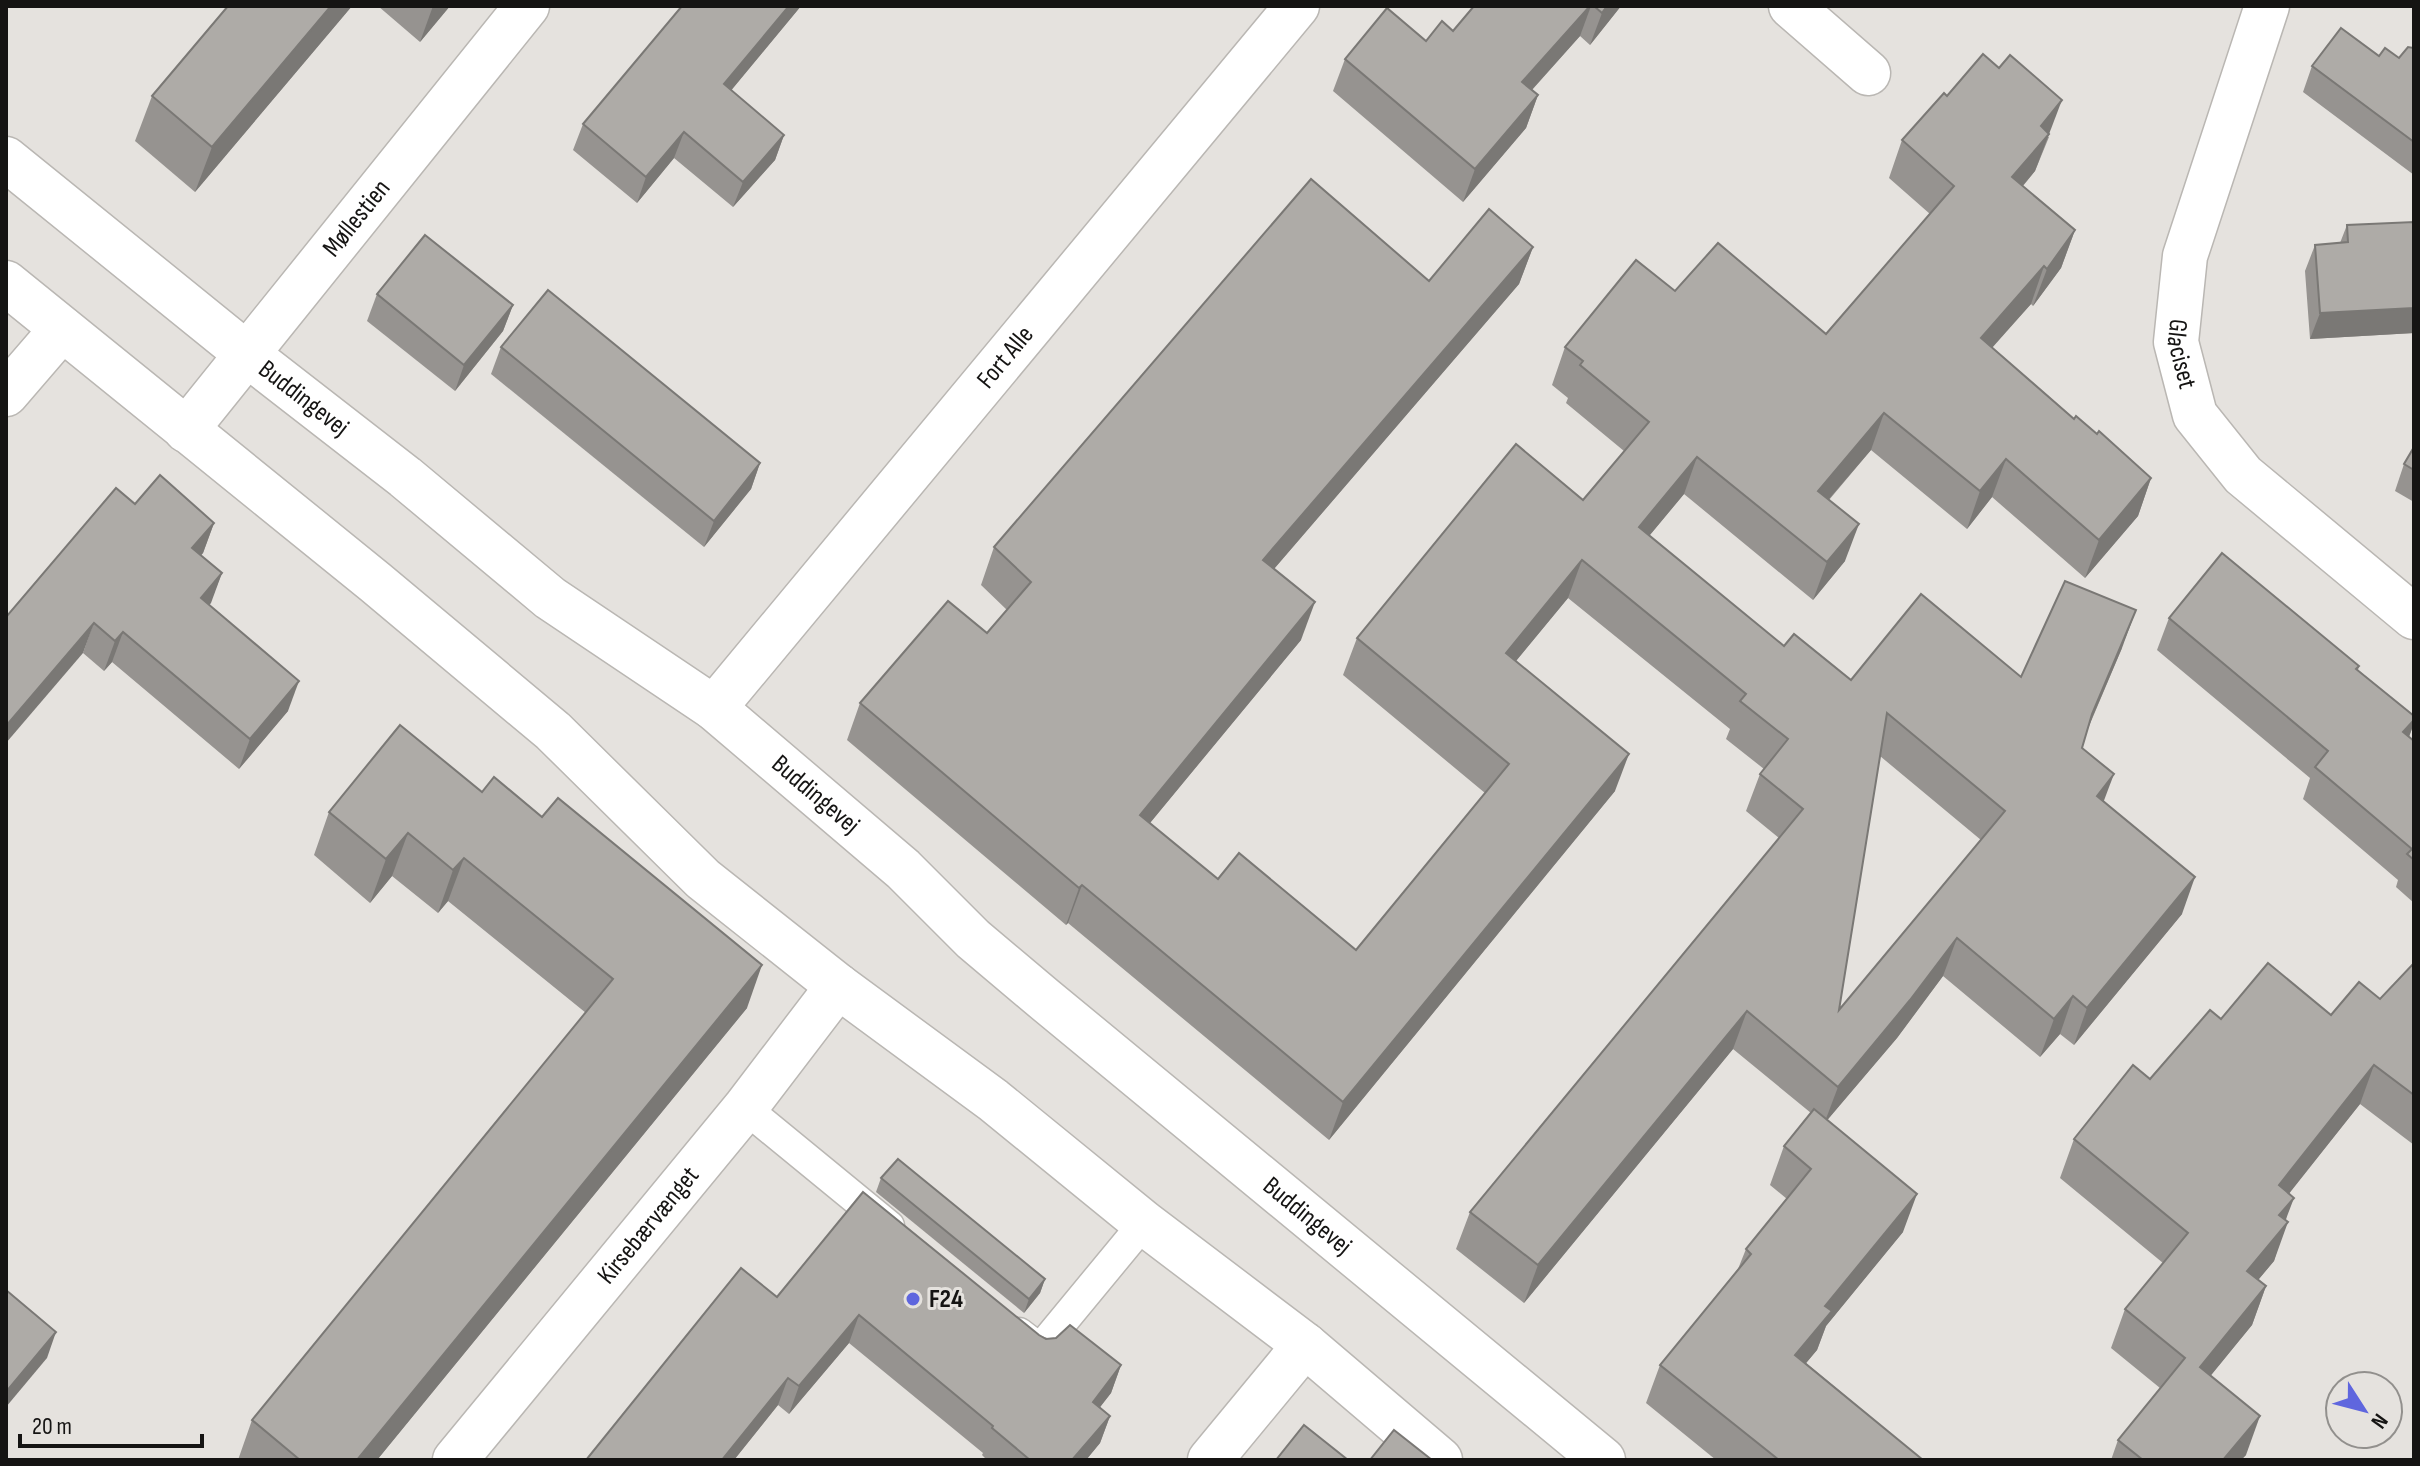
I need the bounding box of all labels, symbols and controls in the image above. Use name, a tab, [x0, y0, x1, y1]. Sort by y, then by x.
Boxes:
street label: Møllestien	[316, 173, 397, 263]
street label: Glaciset	[2160, 318, 2203, 392]
street label: Fort Alle	[970, 320, 1040, 395]
street label: Buddingevej	[253, 354, 355, 443]
street label: Buddingevej	[765, 748, 866, 841]
street label: Kirsebærvænget	[591, 1160, 706, 1290]
street label: Buddingevej	[1257, 1170, 1358, 1262]
place label: F24	[929, 1284, 963, 1315]
marker: F24	[904, 1290, 922, 1308]
north arrow	[2324, 1370, 2404, 1450]
scale bar	[20, 1398, 202, 1448]
text: N	[2365, 1408, 2393, 1434]
text: 20 m	[32, 1412, 72, 1441]

